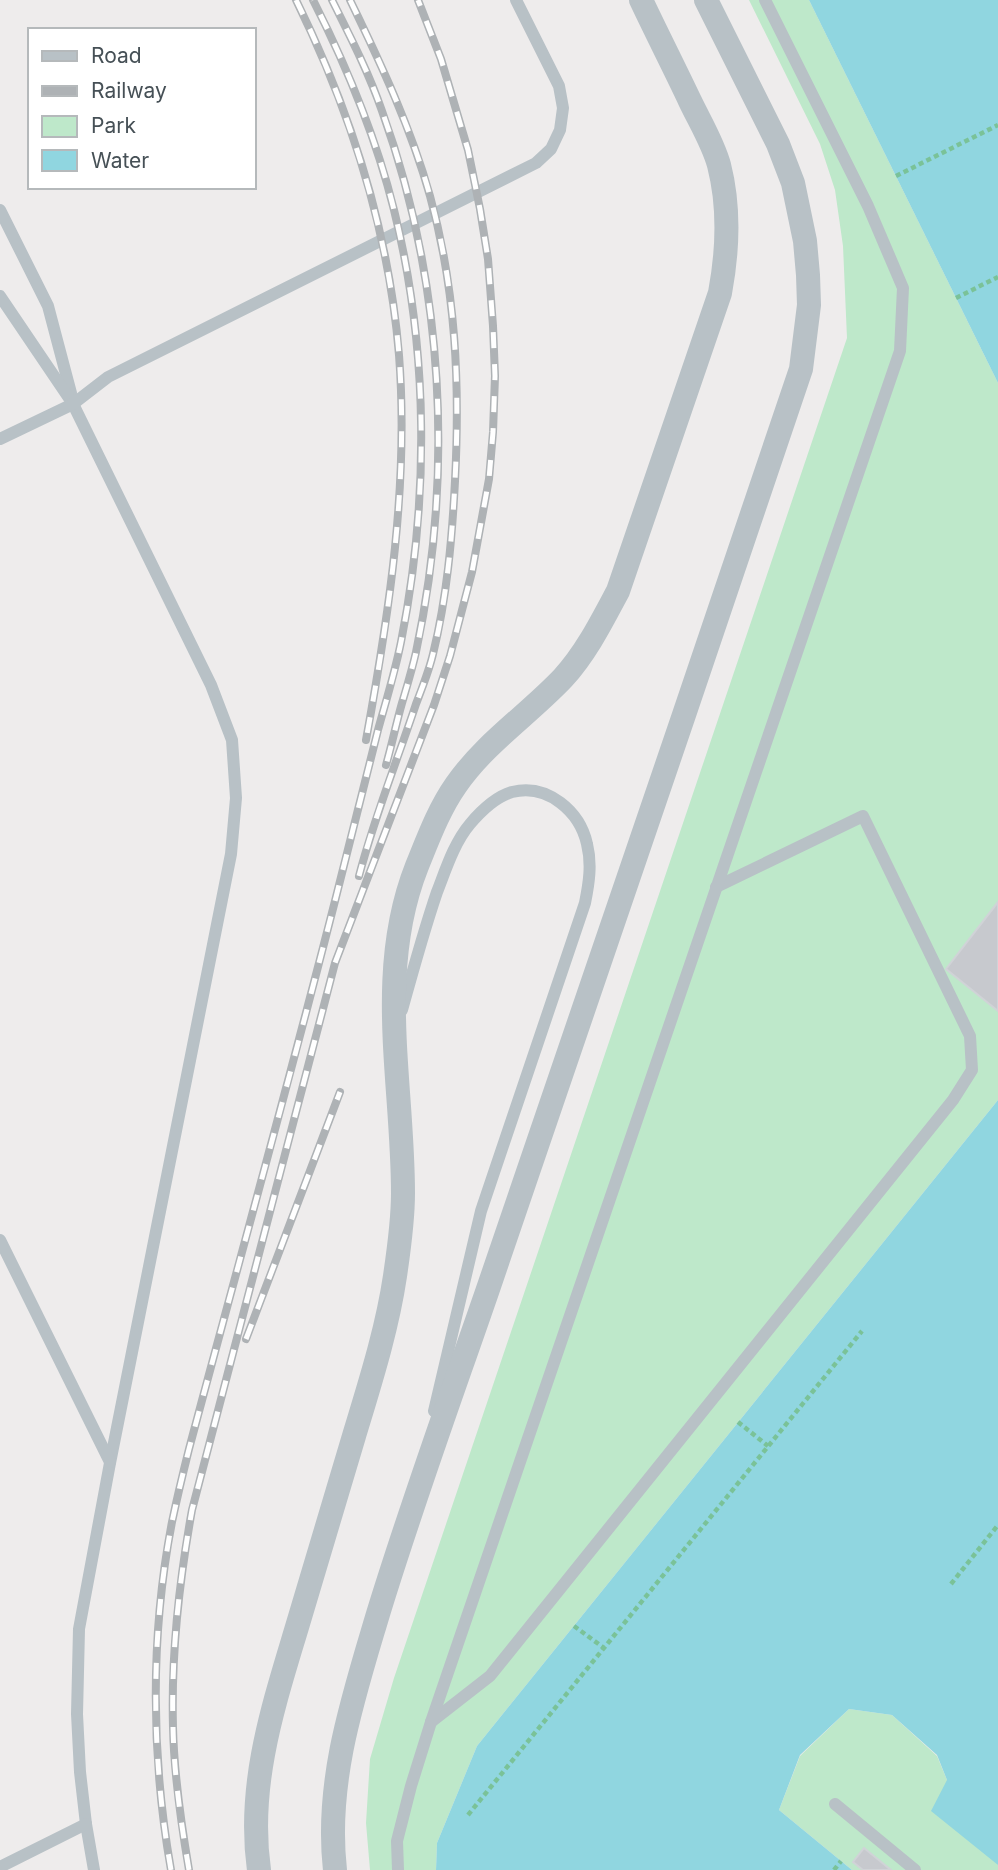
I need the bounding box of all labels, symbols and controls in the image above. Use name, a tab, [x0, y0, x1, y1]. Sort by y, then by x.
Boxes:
legend	[28, 28, 256, 189]
text: Road	[91, 43, 142, 68]
text: Railway	[91, 78, 167, 103]
text: Park	[91, 113, 136, 138]
text: Water	[91, 148, 149, 173]

